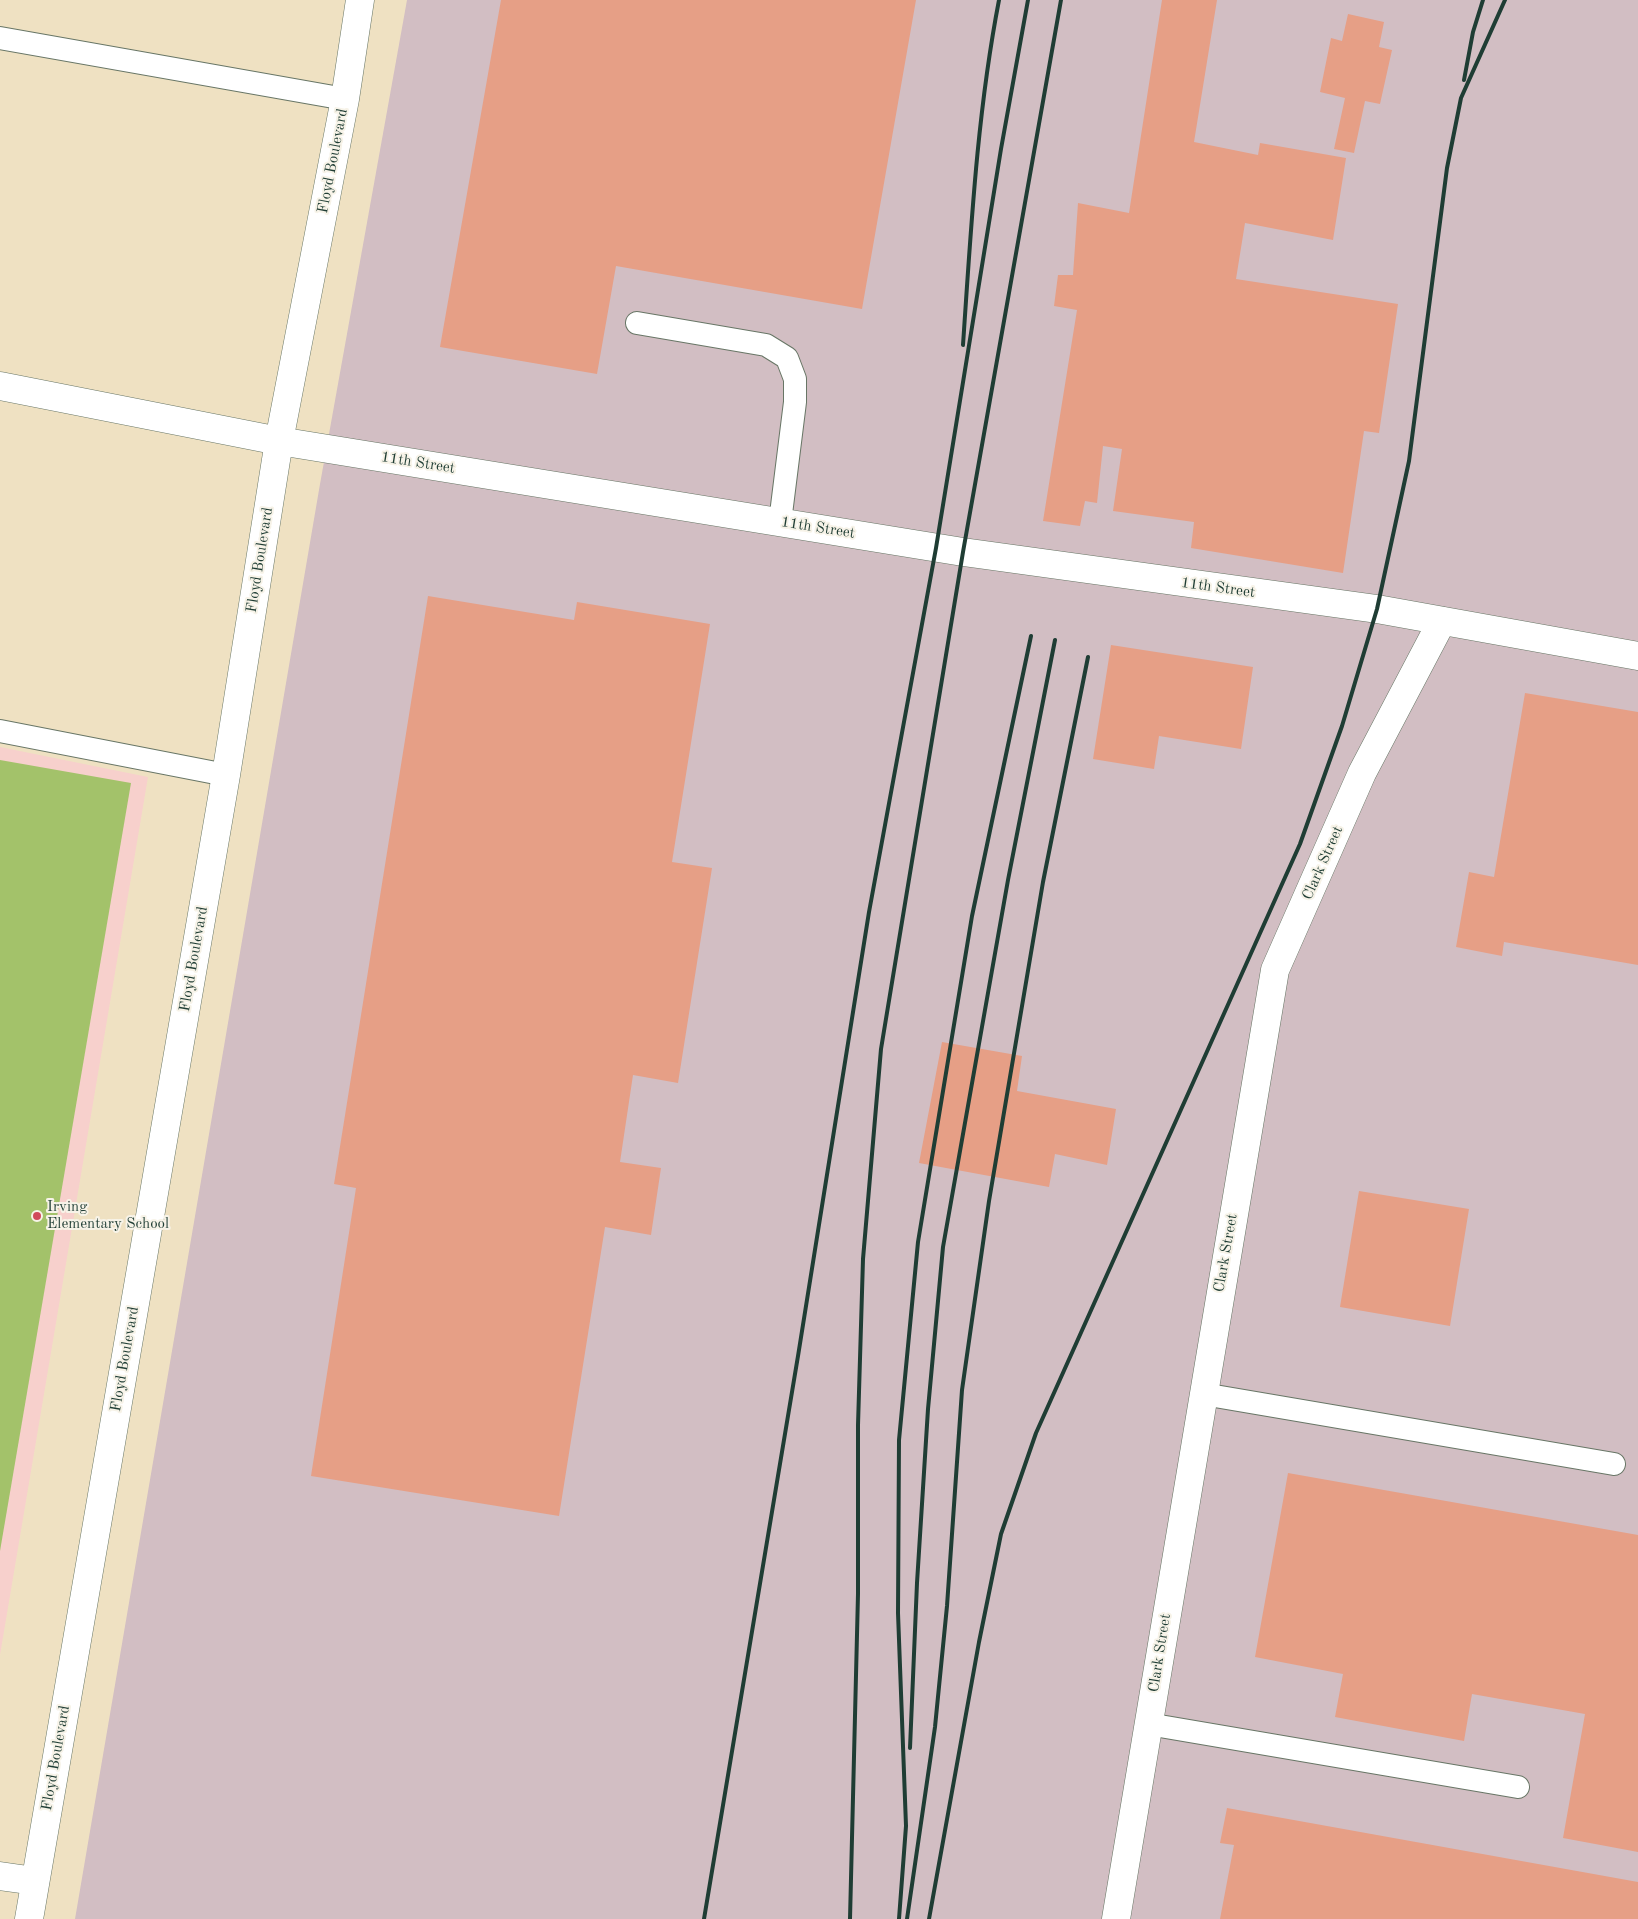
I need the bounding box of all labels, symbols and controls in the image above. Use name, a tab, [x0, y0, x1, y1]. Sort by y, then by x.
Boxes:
street label: Floyd Boulevard	[314, 107, 352, 215]
street label: 11th Street	[380, 448, 456, 478]
street label: Floyd Boulevard	[243, 506, 277, 614]
street label: 11th Street	[780, 513, 856, 543]
street label: 11th Street	[1180, 574, 1256, 602]
street label: Clark Street	[1299, 823, 1347, 903]
street label: Floyd Boulevard	[176, 905, 212, 1013]
place label: Irving Elementary School	[47, 1198, 169, 1233]
marker: Irving Elementary School	[31, 1210, 43, 1222]
street label: Clark Street	[1210, 1212, 1242, 1294]
street label: Floyd Boulevard	[107, 1305, 143, 1413]
street label: Clark Street	[1145, 1612, 1175, 1694]
street label: Floyd Boulevard	[38, 1704, 74, 1812]

